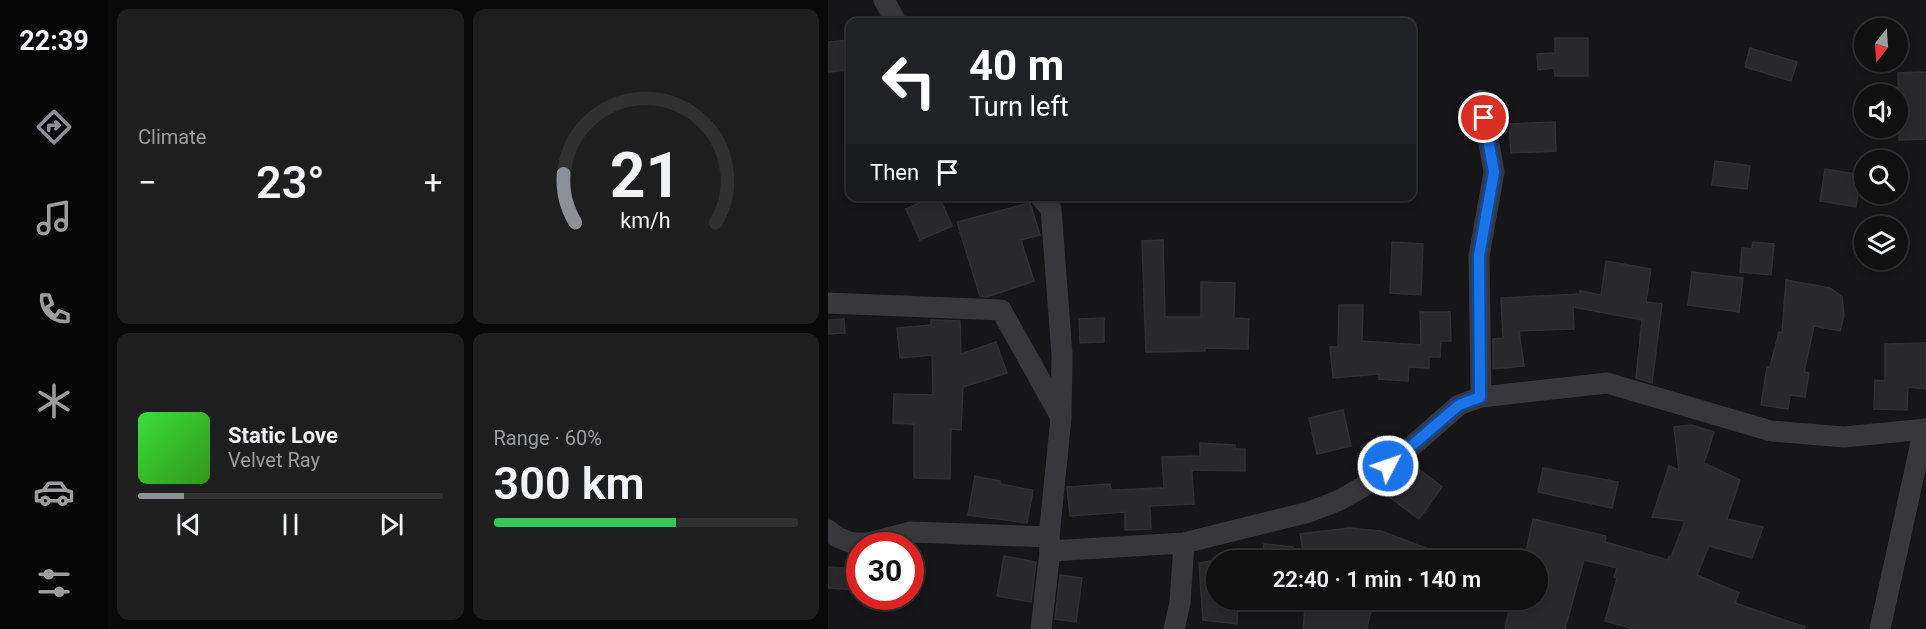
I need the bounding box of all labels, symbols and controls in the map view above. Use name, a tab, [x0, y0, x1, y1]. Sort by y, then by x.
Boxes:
north arrow	[1854, 18, 1908, 72]
map controls	[1854, 18, 1908, 270]
text: 22:39	[19, 25, 89, 57]
text: 40 m	[969, 41, 1064, 90]
icon: left	[870, 42, 948, 120]
button: sound	[1854, 84, 1908, 138]
text: Turn left	[969, 91, 1069, 123]
pin	[1458, 92, 1509, 143]
icon: arrive	[1467, 101, 1500, 134]
icon: directions	[33, 106, 75, 148]
text: Climate	[138, 125, 206, 149]
text: 21	[610, 139, 682, 212]
button: search	[1854, 150, 1908, 204]
text: 23°	[256, 156, 325, 209]
icon: arrive	[931, 156, 964, 189]
text: Then	[870, 160, 919, 185]
text: −	[138, 163, 157, 202]
text: +	[424, 163, 443, 202]
icon: music	[33, 197, 75, 239]
text: km/h	[621, 209, 671, 234]
button: layers	[1854, 216, 1908, 270]
icon: phone	[33, 288, 75, 330]
icon: climate	[33, 380, 75, 422]
text: Static Love	[228, 423, 338, 448]
text: Range · 60%	[494, 426, 602, 450]
position arrow	[1356, 434, 1420, 498]
text: Velvet Ray	[228, 448, 320, 472]
text: 300 km	[494, 457, 645, 510]
icon: car	[33, 471, 75, 513]
icon: previous	[172, 508, 205, 541]
icon: pause	[274, 508, 307, 541]
icon: next	[375, 508, 408, 541]
speed limit sign: 30	[846, 532, 924, 610]
icon: filters	[33, 562, 75, 604]
text: 22:40 · 1 min · 140 m	[1273, 567, 1481, 592]

